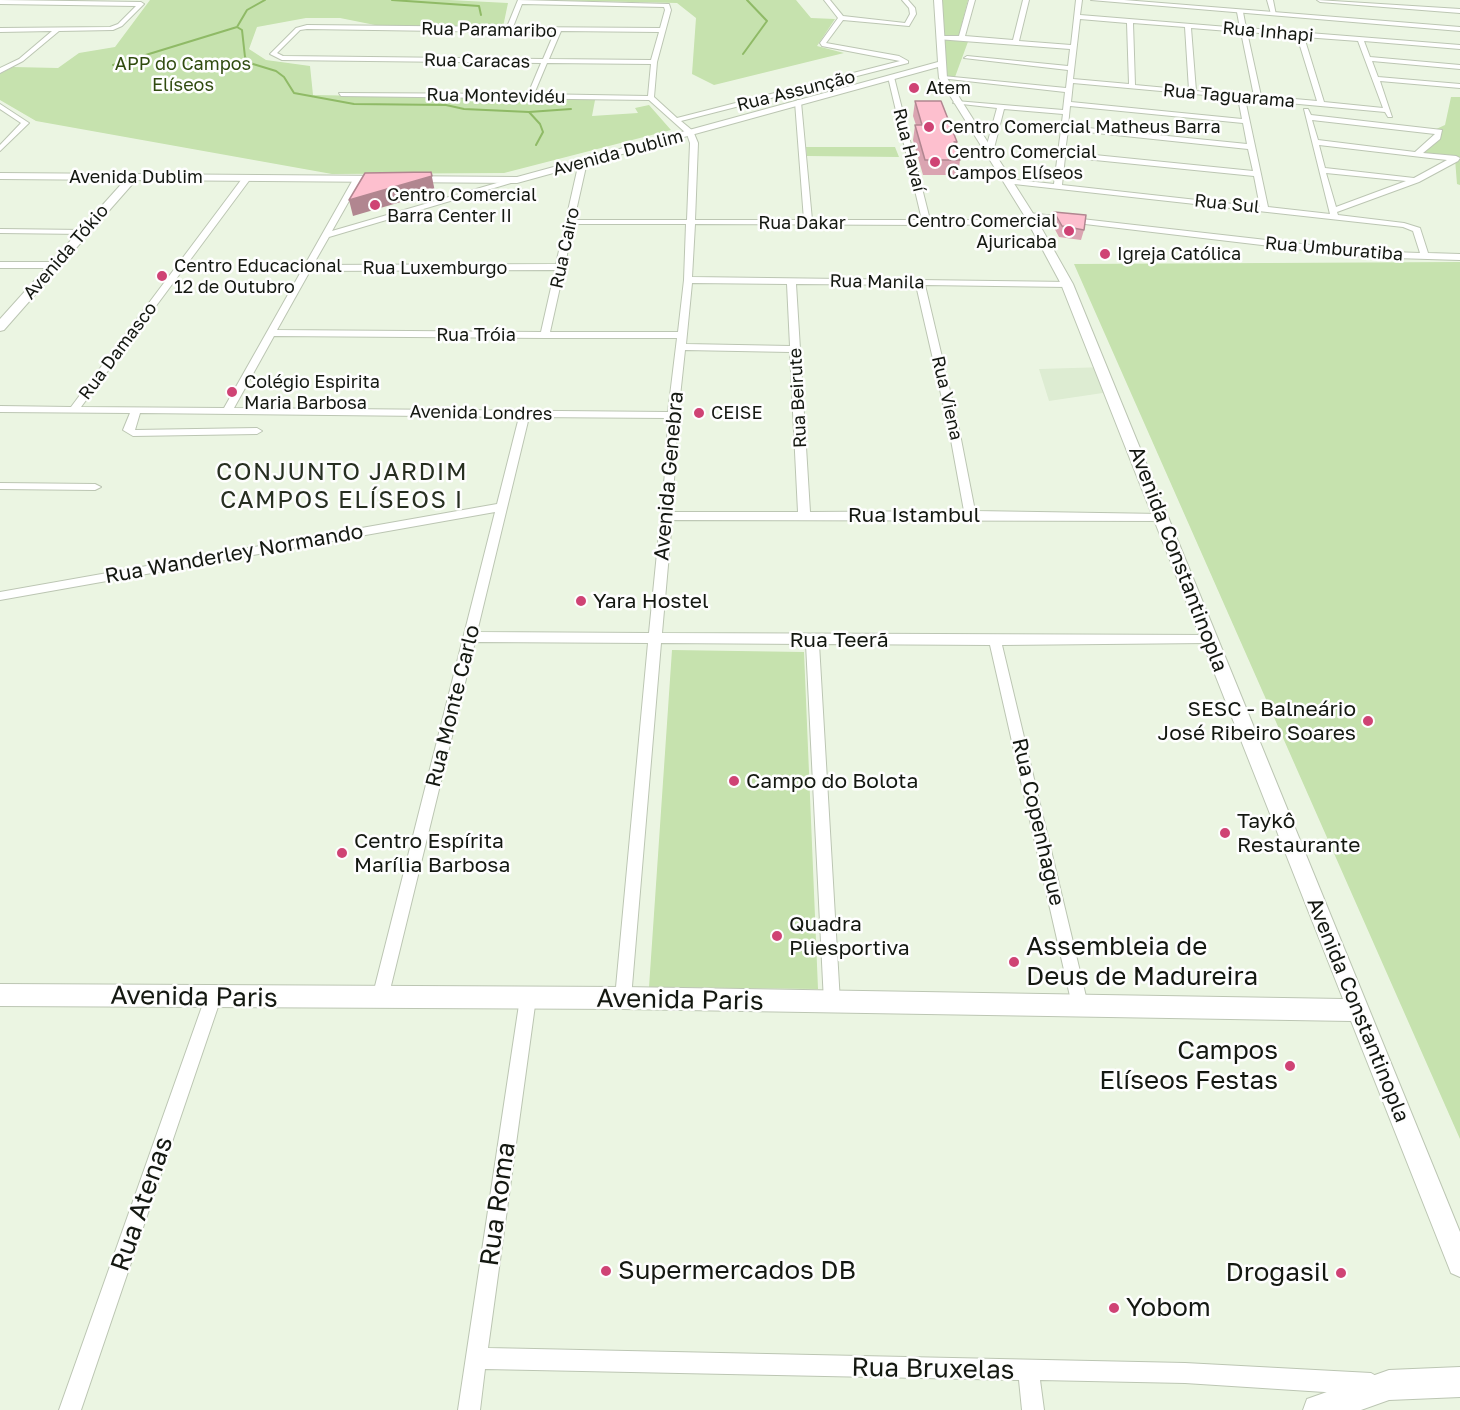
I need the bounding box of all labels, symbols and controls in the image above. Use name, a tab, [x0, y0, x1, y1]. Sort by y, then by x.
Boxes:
street label: Rua Inhapi	[1222, 17, 1314, 47]
street label: Rua Paramaribo	[421, 18, 557, 42]
street label: Rua Caracas	[424, 49, 530, 73]
park label: APP do Campos Elíseos	[115, 53, 251, 96]
street label: Rua Assunção	[735, 66, 857, 116]
place label: Atem	[926, 77, 971, 99]
street label: Rua Taguarama	[1162, 79, 1296, 113]
marker: Atem	[907, 81, 921, 95]
street label: Rua Montevidéu	[426, 84, 566, 108]
street label: Rua Havaí	[888, 106, 930, 194]
place label: Centro Comercial Matheus Barra	[941, 116, 1221, 138]
marker: Centro Comercial Matheus Barra	[922, 120, 936, 134]
street label: Avenida Dublim	[551, 125, 685, 181]
place label: Centro Comercial Campos Elíseos	[947, 141, 1097, 184]
marker: Centro Comercial Campos Elíseos	[928, 155, 942, 169]
street label: Avenida Dublim	[69, 166, 203, 188]
place label: Centro Comercial Barra Center II	[387, 184, 537, 226]
street label: Rua Sul	[1193, 190, 1261, 218]
marker: Centro Comercial Barra Center II	[368, 198, 382, 212]
street label: Avenida Tókio	[19, 200, 113, 304]
street label: Rua Cairo	[546, 205, 584, 291]
place label: Centro Comercial Ajuricaba	[907, 210, 1057, 252]
street label: Rua Dakar	[758, 212, 846, 234]
marker: Centro Comercial Ajuricaba	[1062, 224, 1076, 238]
street label: Rua Umburatiba	[1264, 232, 1404, 266]
place label: Igreja Católica	[1117, 243, 1241, 265]
marker: Igreja Católica	[1098, 247, 1112, 261]
place label: Centro Educacional 12 de Outubro	[174, 255, 342, 298]
street label: Rua Luxemburgo	[363, 257, 507, 279]
marker: Centro Educacional 12 de Outubro	[155, 269, 169, 283]
street label: Rua Manila	[829, 270, 925, 294]
street label: Rua Damasco	[74, 298, 162, 404]
street label: Rua Tróia	[436, 324, 516, 346]
street label: Rua Beirute	[785, 347, 811, 449]
street label: Rua Viena	[927, 354, 967, 442]
place label: Colégio Espirita Maria Barbosa	[244, 371, 380, 413]
marker: Colégio Espirita Maria Barbosa	[225, 385, 239, 399]
street label: Avenida Genebra	[649, 390, 689, 562]
street label: Avenida Londres	[410, 401, 552, 425]
place label: CEISE	[711, 402, 762, 424]
marker: CEISE	[692, 406, 706, 420]
street label: Avenida Constantinopla	[1123, 443, 1233, 675]
district label: CONJUNTO JARDIM CAMPOS ELÍSEOS I	[216, 458, 468, 514]
street label: Rua Istambul	[848, 502, 980, 528]
street label: Rua Wanderley Normando	[103, 519, 365, 589]
place label: Yara Hostel	[593, 588, 709, 614]
marker: Yara Hostel	[574, 594, 588, 608]
street label: Rua Monte Carlo	[421, 622, 485, 790]
street label: Rua Teerã	[789, 627, 889, 653]
place label: SESC - Balneário José Ribeiro Soares	[1158, 696, 1356, 746]
marker: SESC - Balneário José Ribeiro Soares	[1361, 714, 1375, 728]
street label: Rua Copenhague	[1006, 736, 1070, 908]
place label: Campo do Bolota	[746, 768, 918, 794]
marker: Campo do Bolota	[727, 774, 741, 788]
place label: Taykô Restaurante	[1237, 808, 1360, 858]
marker: Taykô Restaurante	[1218, 826, 1232, 840]
place label: Centro Espírita Marília Barbosa	[354, 828, 510, 878]
marker: Centro Espírita Marília Barbosa	[335, 846, 349, 860]
street label: Avenida Constantinopla	[1301, 894, 1415, 1126]
place label: Quadra Pliesportiva	[789, 911, 910, 961]
marker: Quadra Pliesportiva	[770, 929, 784, 943]
place label: Assembleia de Deus de Madureira	[1026, 931, 1258, 993]
marker: Assembleia de Deus de Madureira	[1007, 955, 1021, 969]
street label: Avenida Paris	[110, 980, 278, 1014]
street label: Avenida Paris	[596, 983, 764, 1017]
place label: Campos Elíseos Festas	[1099, 1035, 1278, 1096]
marker: Campos Elíseos Festas	[1283, 1059, 1297, 1073]
street label: Rua Atenas	[104, 1133, 180, 1275]
street label: Rua Roma	[474, 1140, 522, 1268]
place label: Supermercados DB	[618, 1255, 856, 1287]
place label: Drogasil	[1226, 1257, 1329, 1289]
marker: Supermercados DB	[599, 1264, 613, 1278]
marker: Drogasil	[1334, 1266, 1348, 1280]
place label: Yobom	[1126, 1292, 1211, 1324]
marker: Yobom	[1107, 1301, 1121, 1315]
street label: Rua Bruxelas	[851, 1352, 1015, 1386]

